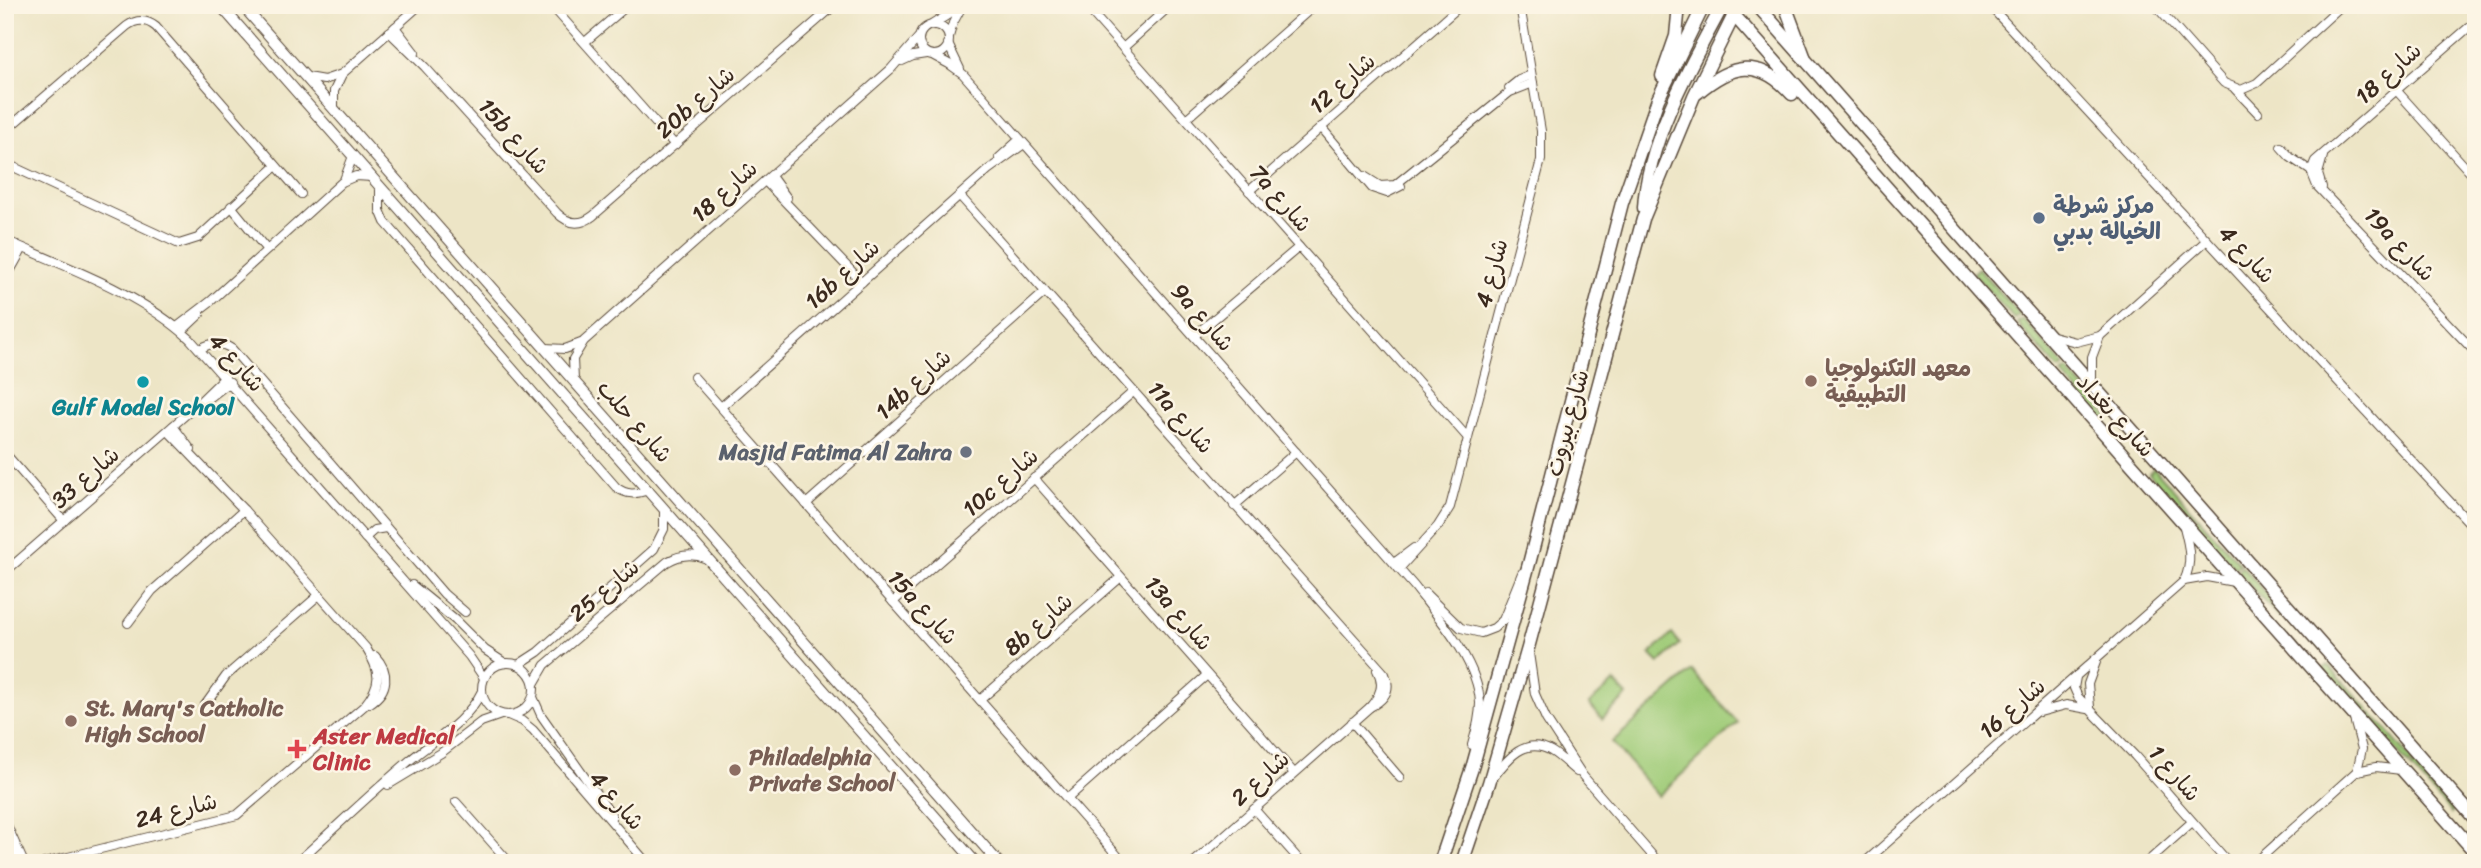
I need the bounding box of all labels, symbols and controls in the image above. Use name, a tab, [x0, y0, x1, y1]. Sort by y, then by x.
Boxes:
street label: شارع 18	[2345, 32, 2432, 115]
street label: شارع 12	[1299, 42, 1386, 125]
street label: 20b شارع	[646, 55, 745, 149]
street label: 15b شارع	[468, 88, 560, 184]
street label: شارع 18	[681, 150, 768, 233]
street label: 7a شارع	[1239, 155, 1322, 242]
place label: مركز شرطة الخيالة بدبي	[2053, 185, 2161, 252]
street label: 19a شارع	[2354, 197, 2446, 292]
marker: مركز شرطة الخيالة بدبي	[2031, 210, 2047, 226]
street label: شارع 4	[2208, 215, 2286, 294]
street label: 16b شارع	[795, 229, 890, 320]
street label: شارع 4	[1463, 234, 1520, 312]
street label: 9a شارع	[1160, 273, 1245, 362]
street label: شارع 4	[198, 323, 275, 402]
street label: 14b شارع	[865, 338, 961, 431]
place label: معهد التكنولوجيا التطبيقية	[1825, 348, 1971, 415]
street label: شارع بغداد	[2066, 363, 2165, 467]
street label: شارع بيروت	[1533, 365, 1601, 481]
street label: شارع حلب	[586, 370, 683, 473]
street label: 11a شارع	[1137, 371, 1225, 464]
marker: معهد التكنولوجيا التطبيقية	[1803, 373, 1819, 389]
marker: Gulf Model School	[135, 374, 151, 390]
place label: Gulf Model School	[51, 387, 235, 428]
place label: Masjid Fatima Al Zahra	[718, 432, 952, 473]
street label: شارع 33	[41, 435, 129, 519]
street label: 10c شارع	[952, 437, 1048, 528]
marker: Masjid Fatima Al Zahra	[958, 444, 974, 460]
street label: شارع 25	[559, 548, 649, 633]
street label: 15a شارع	[877, 560, 968, 655]
street label: 13a شارع	[1134, 566, 1224, 661]
street label: 8b شارع	[994, 582, 1083, 667]
street label: شارع 16	[1969, 667, 2055, 750]
place label: St. Mary's Catholic High School	[84, 688, 284, 755]
marker: St. Mary's Catholic High School	[63, 713, 79, 729]
place label: Aster Medical Clinic	[312, 716, 456, 783]
street label: شارع 1	[2138, 735, 2212, 812]
place label: Philadelphia Private School	[749, 737, 897, 804]
marker: Aster Medical Clinic	[287, 739, 307, 759]
street label: شارع 2	[1221, 740, 1300, 817]
street label: شارع 4	[578, 760, 655, 840]
marker: Philadelphia Private School	[727, 762, 743, 778]
street label: شارع 24	[131, 781, 222, 840]

